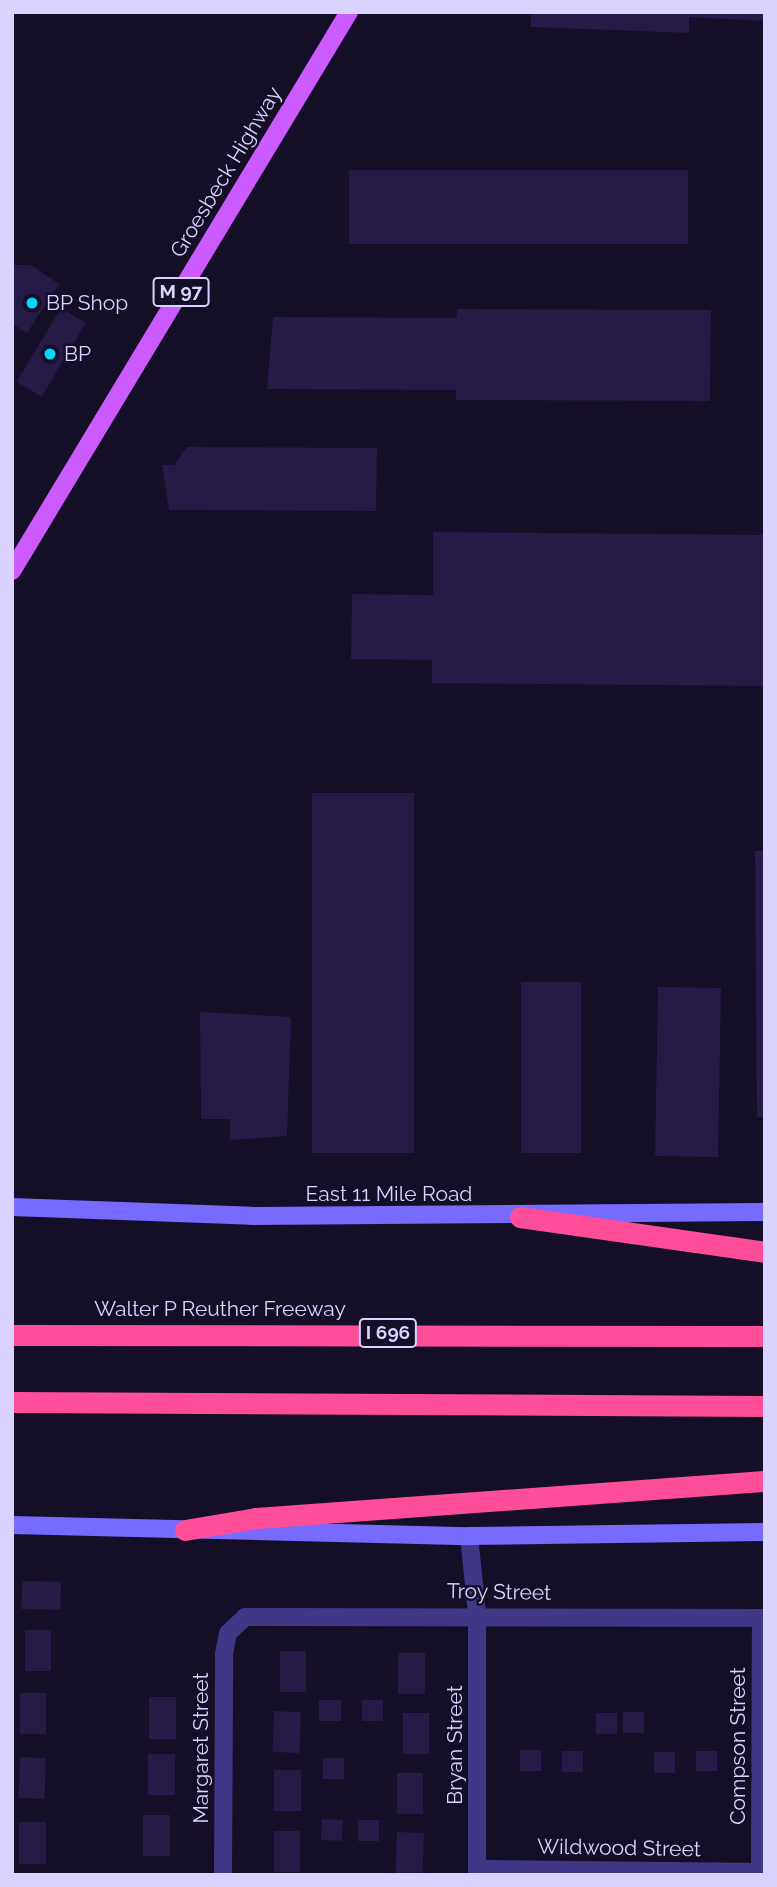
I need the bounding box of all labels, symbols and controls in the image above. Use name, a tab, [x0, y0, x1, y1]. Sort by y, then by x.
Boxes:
street label: Groesbeck Highway	[165, 82, 287, 262]
road number: M 97	[151, 276, 211, 308]
place label: BP Shop	[46, 290, 129, 316]
marker: BP Shop	[24, 295, 40, 311]
place label: BP	[64, 341, 91, 367]
marker: BP	[42, 346, 58, 362]
street label: East 11 Mile Road	[306, 1181, 472, 1207]
street label: Walter P Reuther Freeway	[93, 1296, 347, 1322]
road number: I 696	[358, 1317, 418, 1348]
street label: Troy Street	[446, 1578, 552, 1606]
street label: Compson Street	[725, 1667, 751, 1825]
street label: Margaret Street	[188, 1672, 214, 1824]
street label: Bryan Street	[442, 1685, 468, 1805]
street label: Wildwood Street	[537, 1834, 701, 1862]

